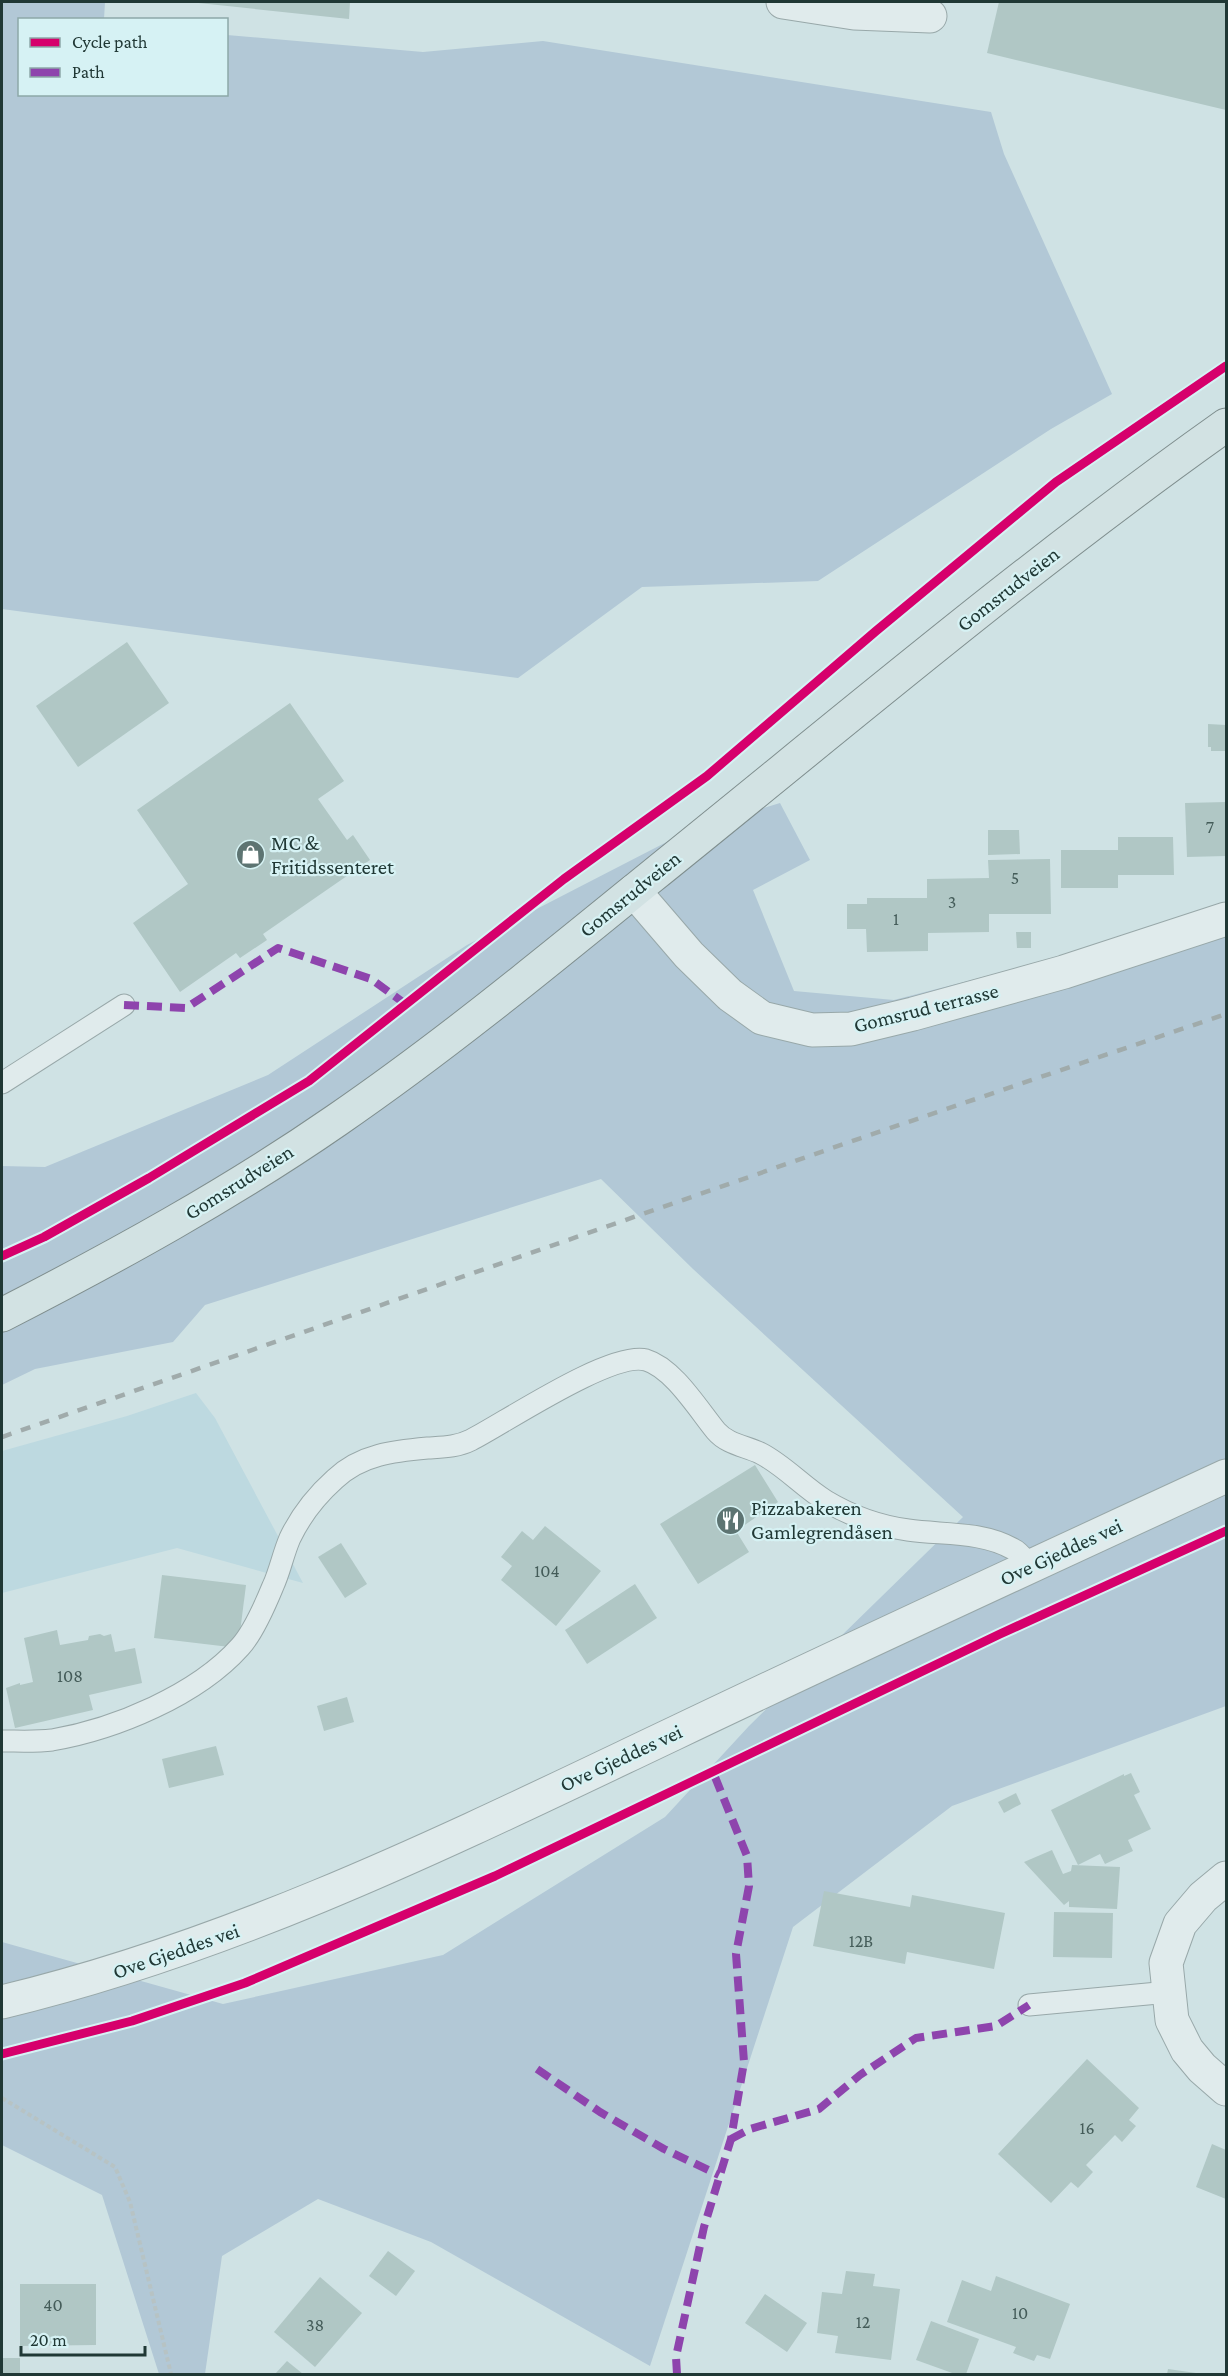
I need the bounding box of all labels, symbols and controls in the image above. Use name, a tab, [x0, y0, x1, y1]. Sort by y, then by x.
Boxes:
legend	[18, 18, 228, 96]
text: Cycle path	[72, 32, 148, 52]
text: Path	[72, 62, 105, 82]
street label: Gomsrudveien	[952, 542, 1064, 636]
house number: 7	[1206, 817, 1214, 837]
place label: MC & Fritidssenteret	[271, 831, 395, 879]
shop icon: MC & Fritidssenteret	[234, 839, 266, 871]
street label: Gomsrudveien	[575, 846, 685, 942]
house number: 5	[1011, 868, 1019, 888]
house number: 3	[948, 892, 956, 912]
house number: 1	[893, 909, 899, 929]
street label: Gomsrud terrasse	[851, 978, 1001, 1038]
street label: Gomsrudveien	[180, 1139, 298, 1225]
place label: Pizzabakeren Gamlegrendåsen	[751, 1496, 893, 1544]
restaurant icon: Pizzabakeren Gamlegrendåsen	[714, 1504, 746, 1536]
street label: Ove Gjeddes vei	[996, 1513, 1126, 1591]
house number: 104	[534, 1561, 560, 1581]
house number: 108	[57, 1666, 83, 1686]
street label: Ove Gjeddes vei	[556, 1719, 686, 1797]
street label: Ove Gjeddes vei	[110, 1918, 243, 1984]
house number: 12B	[849, 1931, 873, 1951]
house number: 16	[1079, 2118, 1095, 2138]
house number: 40	[43, 2295, 63, 2315]
house number: 10	[1012, 2303, 1028, 2323]
house number: 12	[856, 2312, 870, 2332]
house number: 38	[306, 2315, 324, 2335]
scale bar	[21, 2319, 146, 2357]
text: 20 m	[30, 2330, 67, 2350]

